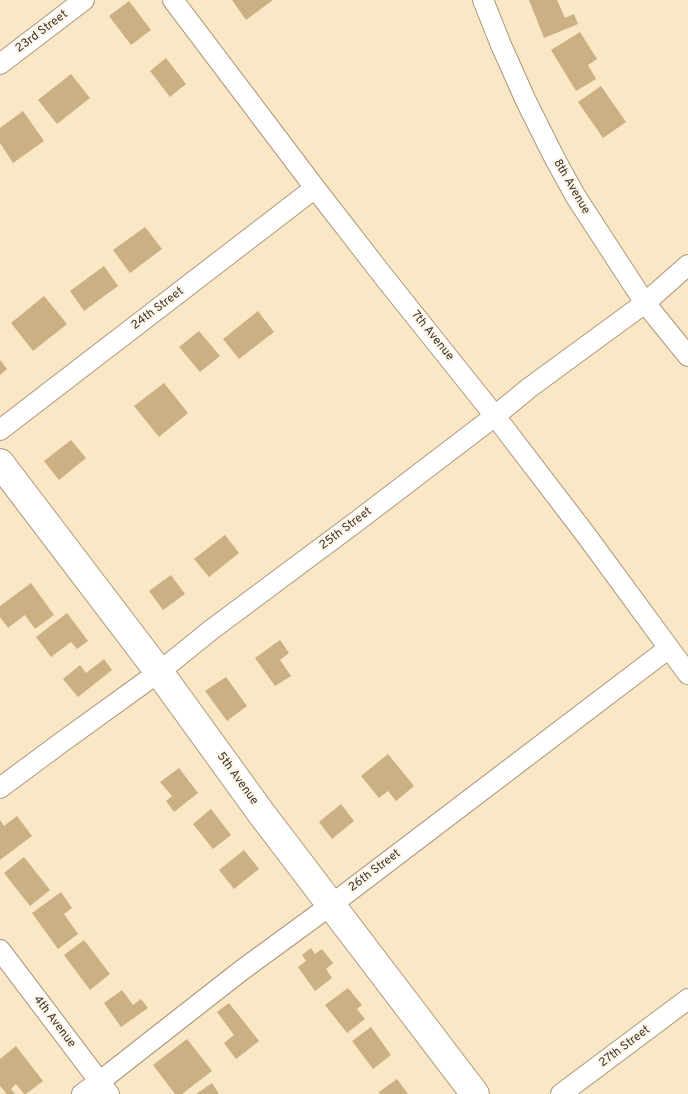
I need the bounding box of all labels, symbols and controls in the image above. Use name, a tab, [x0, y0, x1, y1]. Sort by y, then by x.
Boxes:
street label: 23rd Street	[13, 8, 71, 56]
street label: 8th Avenue	[549, 157, 593, 217]
street label: 24th Street	[129, 285, 187, 333]
street label: 7th Avenue	[408, 308, 456, 364]
street label: 25th Street	[317, 505, 375, 553]
street label: 5th Avenue	[213, 750, 261, 808]
street label: 26th Street	[346, 847, 404, 895]
street label: 4th Avenue	[30, 993, 78, 1051]
street label: 27th Street	[597, 1023, 653, 1071]

